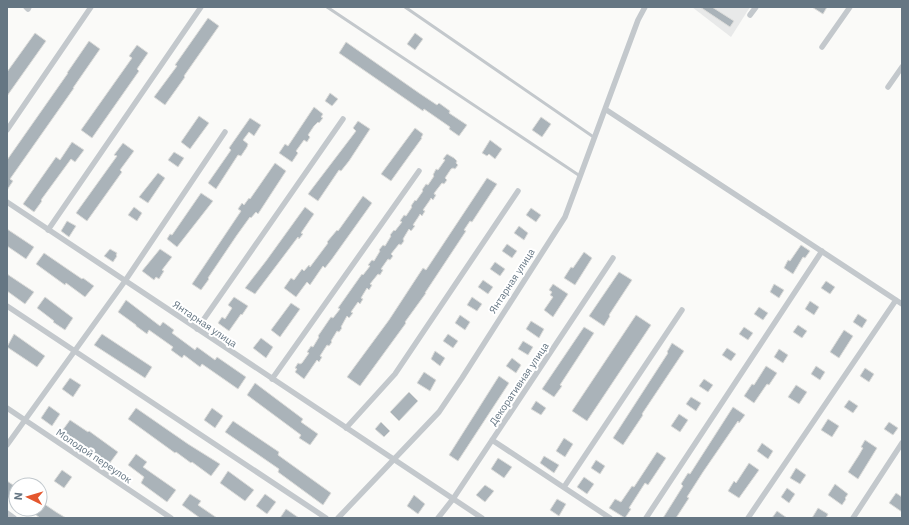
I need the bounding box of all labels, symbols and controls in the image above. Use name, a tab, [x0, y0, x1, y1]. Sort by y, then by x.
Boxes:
street label: Янтарная улица	[486, 246, 538, 316]
street label: Янтарная улица	[170, 298, 240, 351]
street label: Декоративная улица	[486, 339, 552, 428]
street label: Молодой переулок	[54, 426, 135, 486]
north arrow	[8, 477, 48, 517]
text: N	[11, 492, 25, 501]

